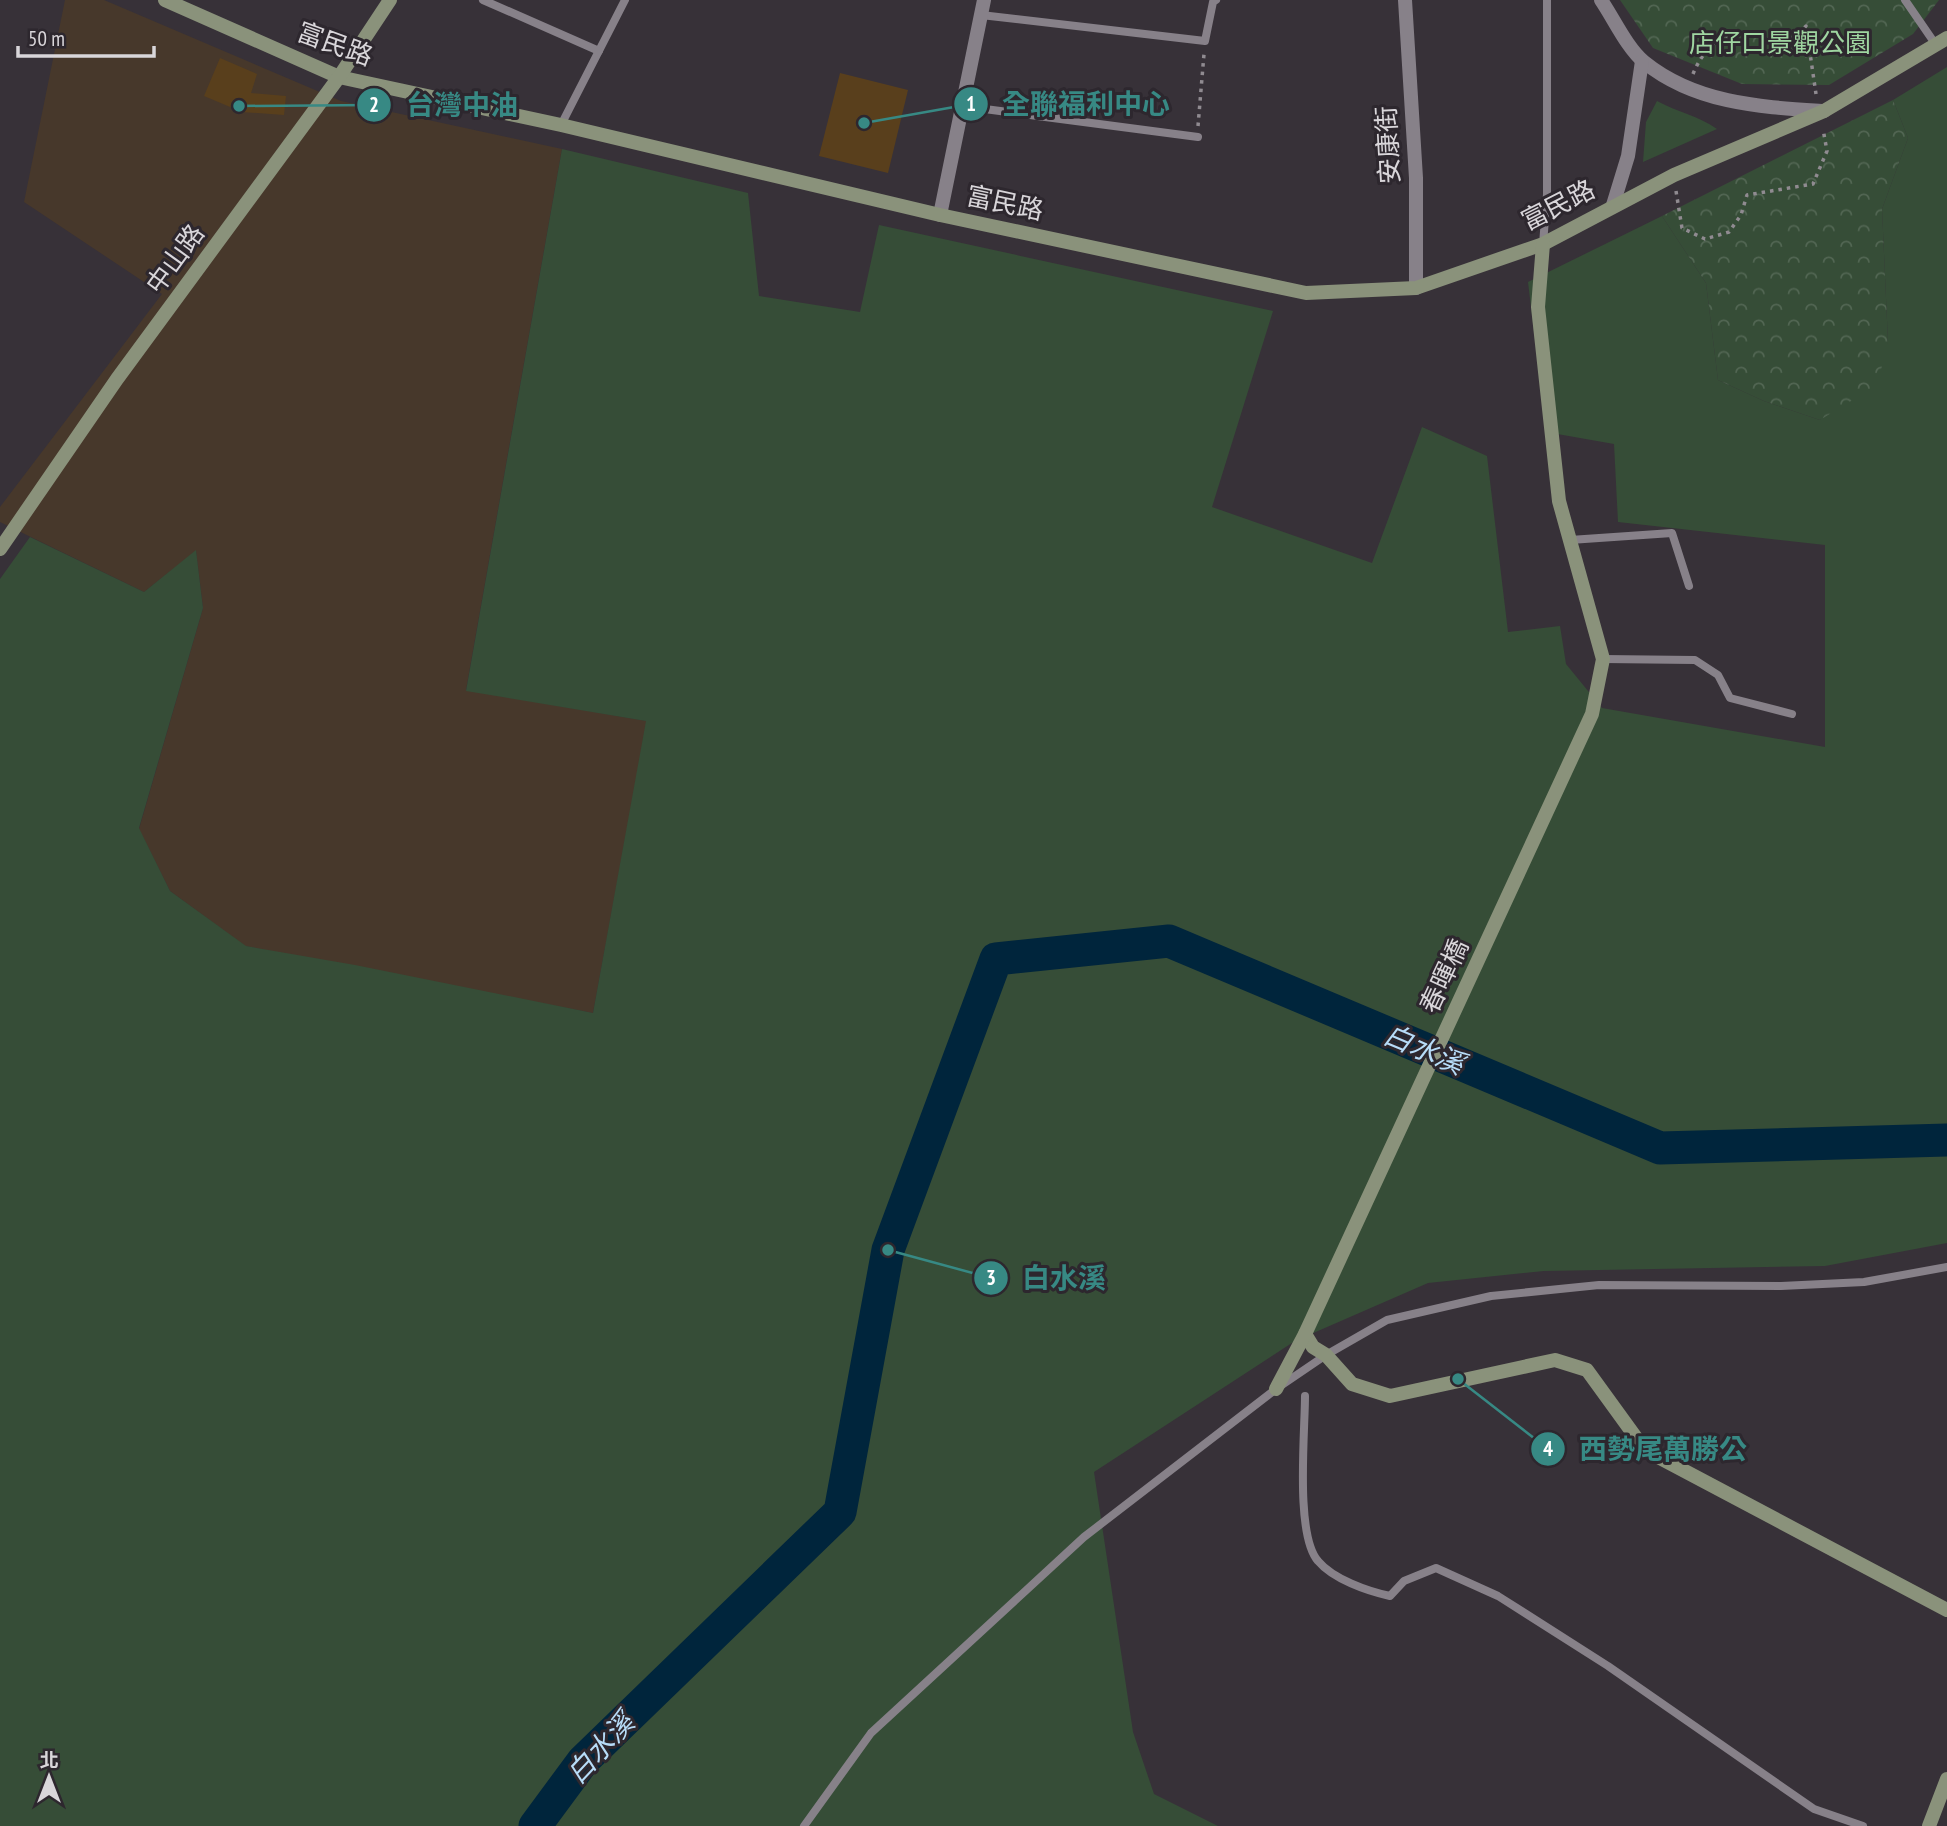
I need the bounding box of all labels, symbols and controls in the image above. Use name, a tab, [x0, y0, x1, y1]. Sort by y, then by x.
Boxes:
scale bar	[18, 14, 154, 58]
street label: 富民路	[293, 15, 377, 72]
text: 50 m	[28, 25, 65, 52]
park label: 店仔口景觀公園	[1689, 26, 1871, 59]
callout: 台灣中油	[357, 80, 532, 129]
callout: 全聯福利中心	[953, 80, 1184, 129]
text: 全聯福利中心	[1002, 85, 1170, 122]
text: 台灣中油	[406, 86, 518, 123]
text: 1	[966, 90, 976, 117]
text: 2	[369, 91, 379, 118]
street label: 安康街	[1369, 105, 1406, 185]
street label: 富民路	[1516, 172, 1600, 237]
street label: 富民路	[964, 178, 1047, 227]
street label: 中山路	[138, 217, 211, 300]
street label: 春暉橋	[1412, 933, 1475, 1018]
water label: 白水溪	[1378, 1015, 1474, 1084]
callout: 白水溪	[973, 1254, 1120, 1303]
text: 白水溪	[1022, 1259, 1106, 1296]
text: 3	[986, 1264, 996, 1291]
callout: 西勢尾萬勝公	[1530, 1424, 1761, 1473]
text: 西勢尾萬勝公	[1579, 1430, 1747, 1467]
text: 4	[1543, 1435, 1553, 1462]
water label: 白水溪	[557, 1701, 645, 1791]
north arrow	[14, 1742, 84, 1812]
text: 北	[39, 1748, 59, 1772]

